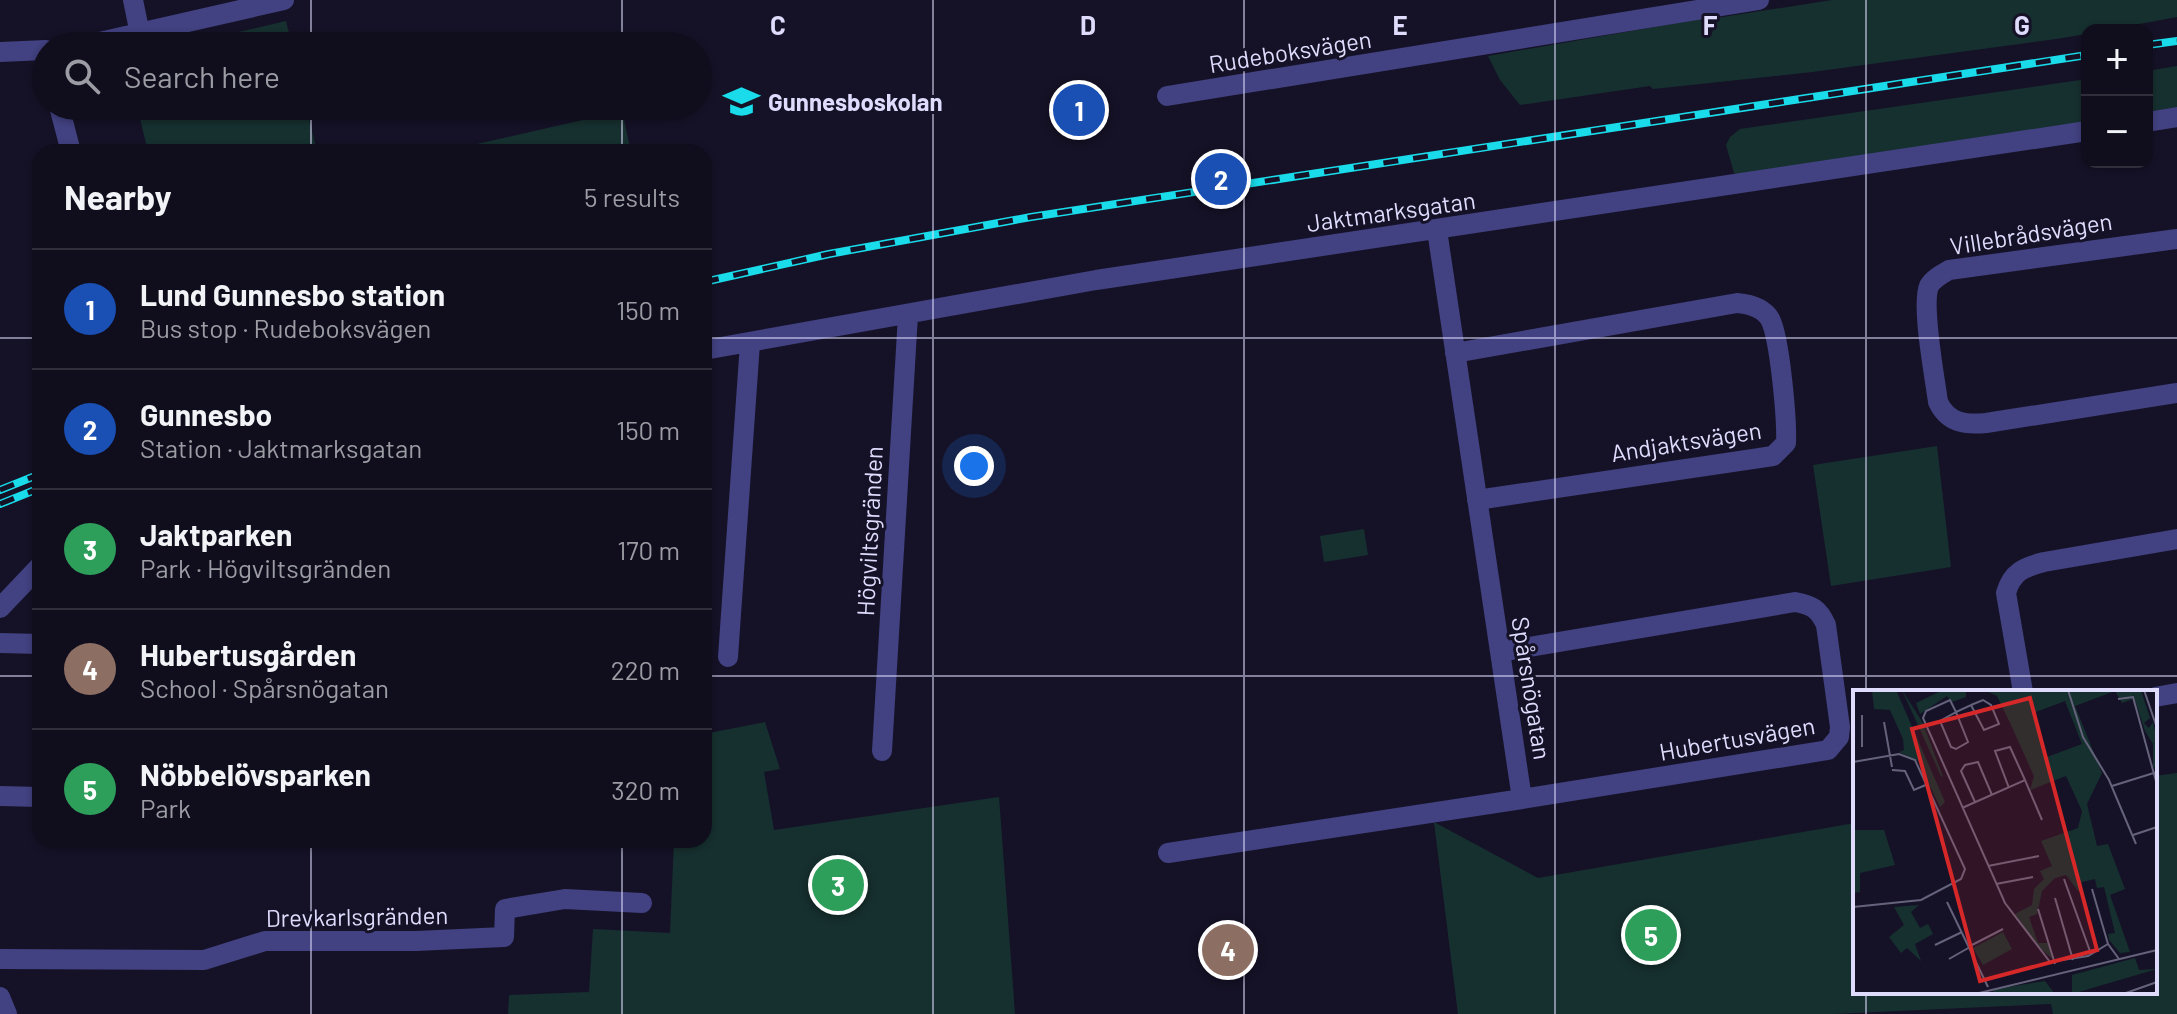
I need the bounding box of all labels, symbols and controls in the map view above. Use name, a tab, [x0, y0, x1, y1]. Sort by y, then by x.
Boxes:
text: C	[770, 9, 786, 40]
text: D	[1080, 9, 1096, 40]
text: E	[1392, 9, 1408, 40]
text: F	[1703, 9, 1718, 40]
text: G	[2014, 9, 2030, 40]
street label: Rudeboksvägen	[1207, 24, 1373, 78]
map controls	[2081, 24, 2153, 168]
button: +	[2081, 24, 2153, 96]
search box	[32, 32, 712, 120]
icon: search	[60, 54, 104, 98]
text: Search here	[124, 58, 280, 94]
pin: 1	[1053, 80, 1105, 140]
school or university icon: Gunnesboskolan	[723, 82, 761, 120]
place label: Gunnesboskolan	[768, 87, 943, 116]
button: −	[2081, 96, 2153, 168]
pin: 2	[1195, 149, 1247, 209]
text: Nearby	[64, 176, 172, 217]
text: 5 results	[584, 181, 680, 212]
street label: Jaktmarksgatan	[1305, 185, 1477, 237]
street label: Villebrådsvägen	[1948, 206, 2114, 260]
text: Lund Gunnesbo station	[140, 276, 445, 312]
text: 1	[85, 294, 95, 325]
text: 150 m	[616, 294, 680, 325]
text: Bus stop · Rudeboksvägen	[140, 312, 431, 343]
text: Gunnesbo	[140, 396, 272, 432]
text: 2	[83, 414, 97, 445]
text: 150 m	[616, 414, 680, 445]
street label: Andjaktsvägen	[1609, 415, 1763, 467]
text: Station · Jaktmarksgatan	[140, 432, 422, 463]
street label: Högviltsgränden	[850, 445, 888, 617]
your location	[954, 446, 994, 486]
text: Jaktparken	[140, 516, 293, 552]
text: 3	[83, 534, 97, 565]
text: 170 m	[617, 534, 680, 565]
text: Park · Högviltsgränden	[140, 552, 391, 583]
street label: Spårsnögatan	[1506, 614, 1558, 762]
text: Hubertusgården	[140, 636, 356, 672]
text: 4	[82, 654, 98, 685]
text: 220 m	[611, 654, 680, 685]
text: School · Spårsnögatan	[140, 672, 389, 703]
inset map	[1853, 690, 2157, 994]
street label: Hubertusvägen	[1657, 710, 1817, 766]
text: Nöbbelövsparken	[140, 756, 371, 792]
text: 5	[83, 774, 97, 805]
text: 320 m	[611, 774, 680, 805]
text: Park	[140, 792, 191, 823]
pin: 3	[812, 855, 864, 915]
street label: Drevkarlsgränden	[265, 900, 449, 932]
pin: 5	[1625, 905, 1677, 965]
pin: 4	[1202, 920, 1254, 980]

